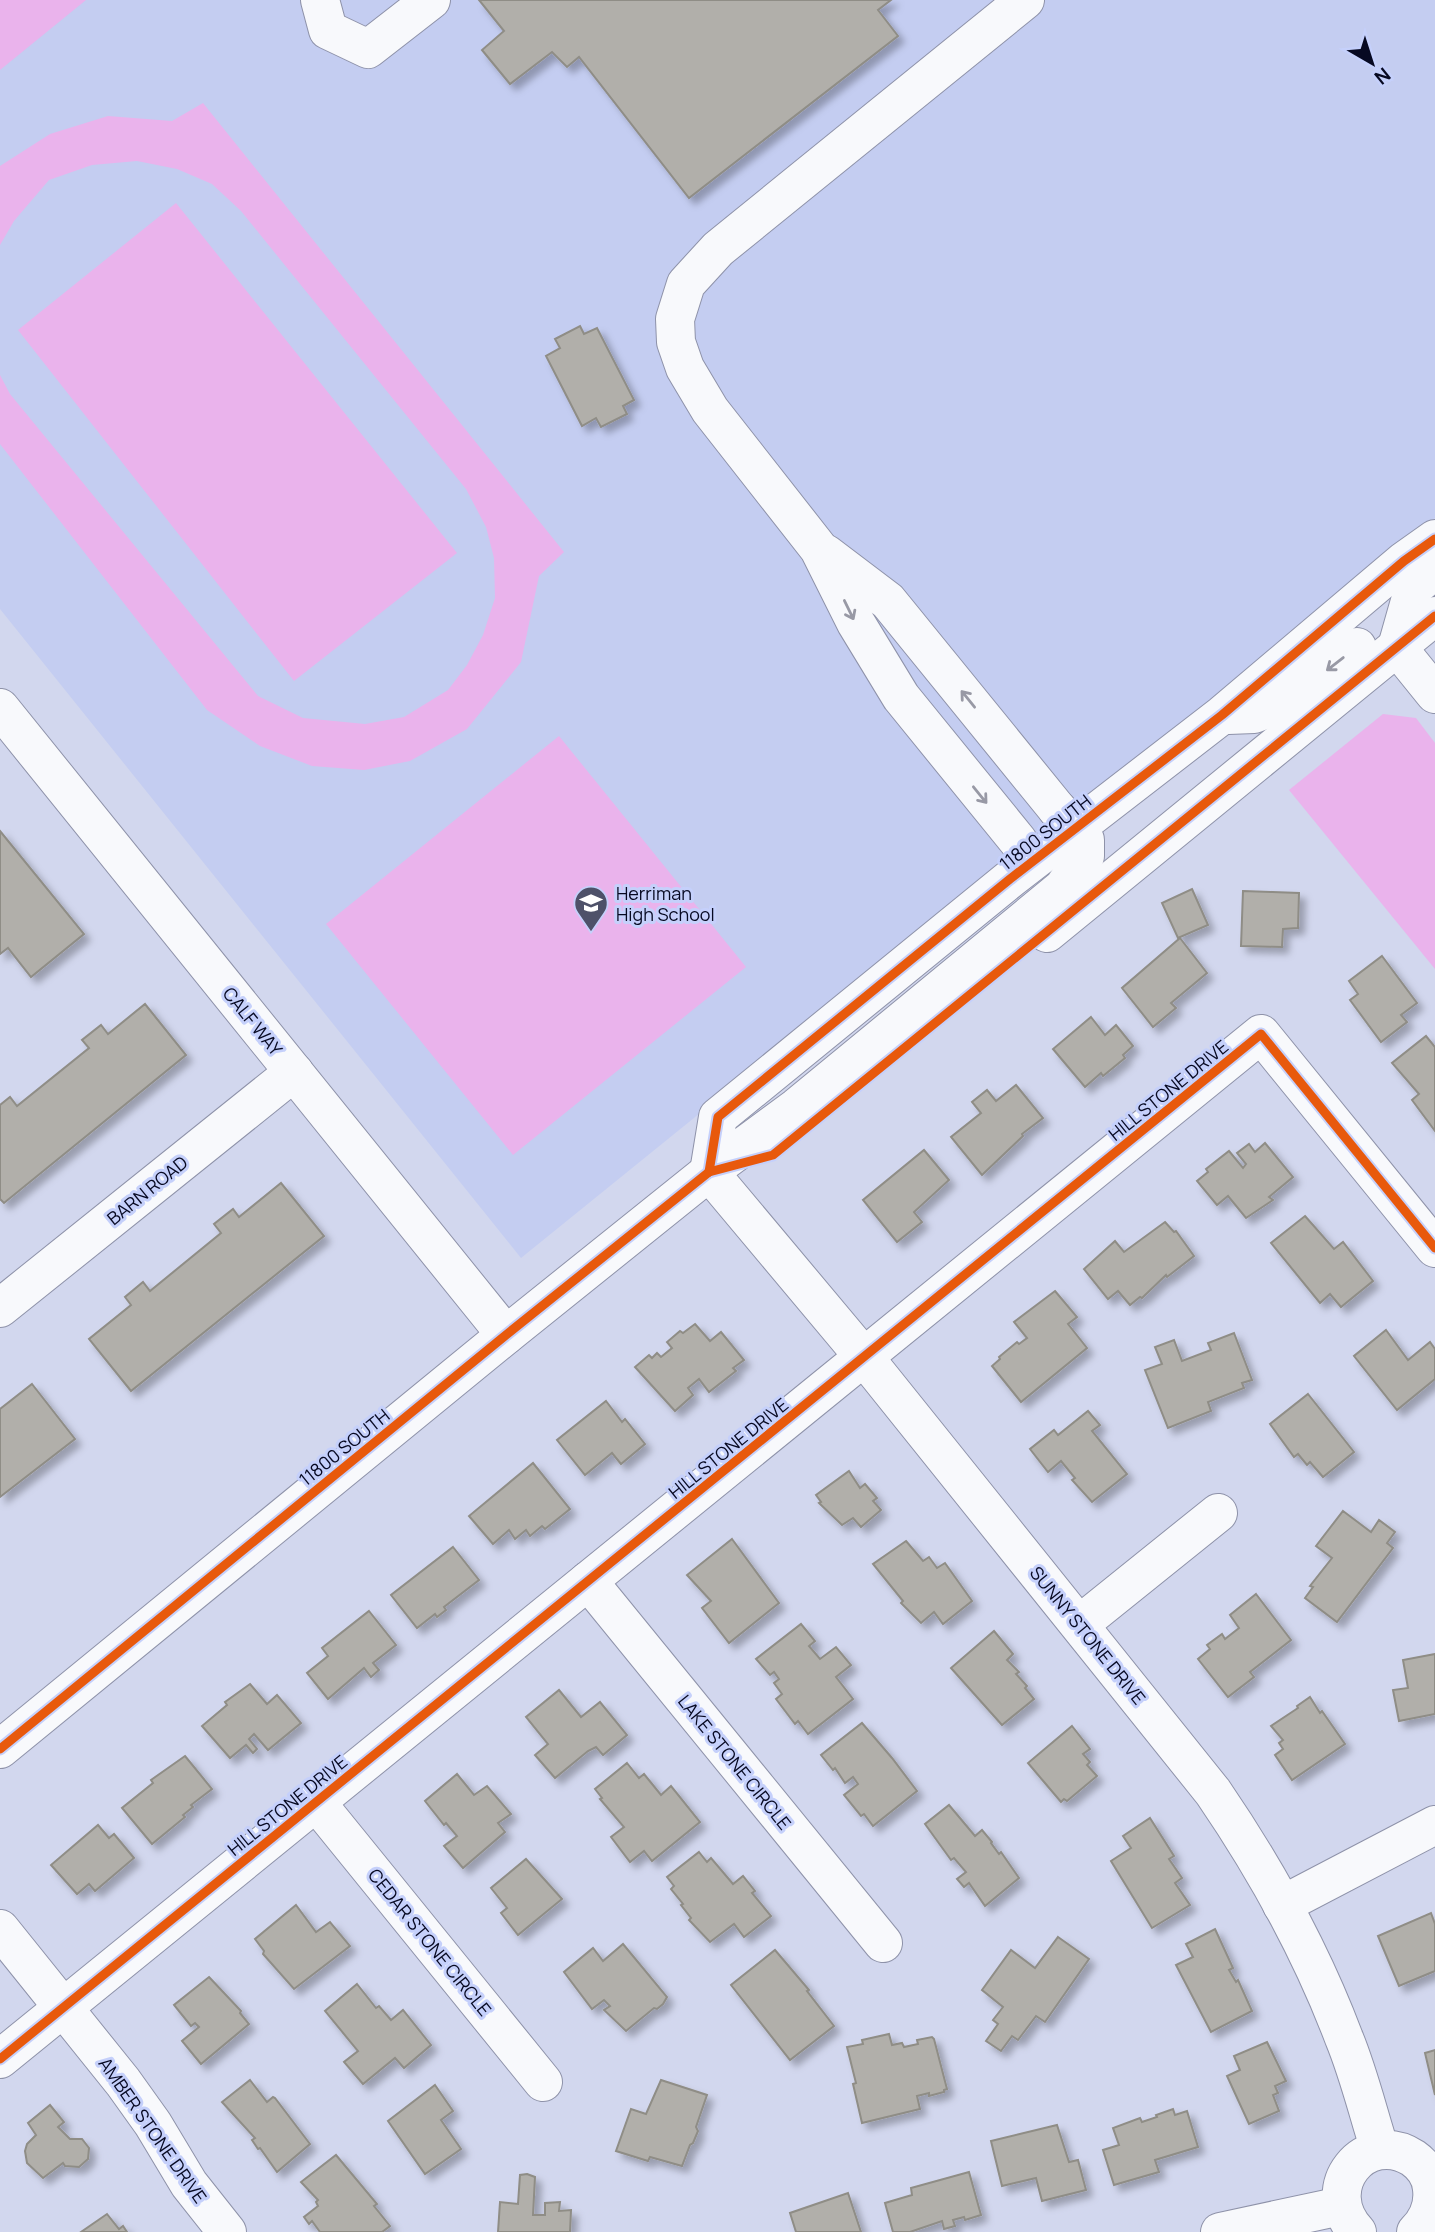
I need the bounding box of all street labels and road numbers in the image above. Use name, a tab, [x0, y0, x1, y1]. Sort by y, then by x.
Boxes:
street label: 11800 SOUTH	[994, 789, 1096, 875]
street label: CALF WAY	[218, 982, 289, 1061]
street label: HILL STONE DRIVE	[1103, 1034, 1233, 1146]
street label: BARN ROAD	[102, 1150, 192, 1230]
street label: HILL STONE DRIVE	[663, 1392, 793, 1504]
street label: 11800 SOUTH	[294, 1403, 394, 1491]
street label: SUNNY STONE DRIVE	[1025, 1561, 1151, 1709]
street label: LAKE STONE CIRCLE	[673, 1690, 797, 1834]
street label: HILL STONE DRIVE	[222, 1749, 352, 1861]
street label: CEDAR STONE CIRCLE	[363, 1863, 497, 2021]
street label: AMBER STONE DRIVE	[94, 2052, 212, 2208]

